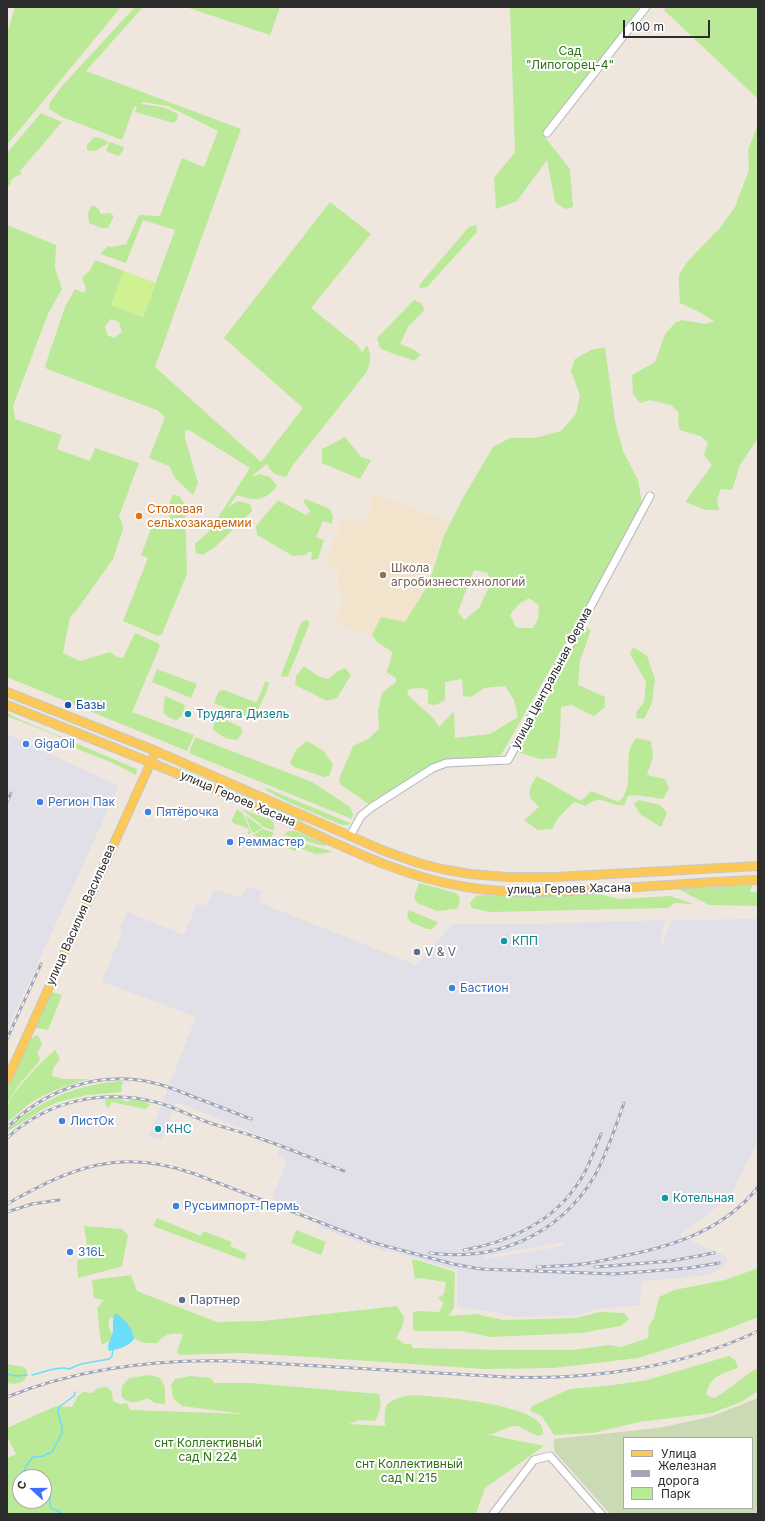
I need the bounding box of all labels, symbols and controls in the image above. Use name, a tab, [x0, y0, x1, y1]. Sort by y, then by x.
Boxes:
scale bar	[625, 12, 712, 38]
text: 100 m	[630, 19, 664, 34]
park label: Сад "Липогорец-4"	[526, 44, 614, 72]
place label: Столовая сельхозакадемии	[147, 502, 252, 530]
marker: Столовая сельхозакадемии	[134, 511, 144, 521]
place label: Школа агробизнестехнологий	[391, 561, 525, 589]
marker: Школа агробизнестехнологий	[378, 570, 388, 580]
street label: улица Центральная Ферма	[509, 605, 595, 751]
place label: Базы	[76, 698, 105, 712]
marker: Базы	[63, 700, 73, 710]
place label: Трудяга Дизель	[196, 707, 289, 721]
marker: Трудяга Дизель	[183, 709, 193, 719]
place label: GigaOil	[34, 737, 75, 751]
marker: GigaOil	[21, 739, 31, 749]
street label: улица Героев Хасана	[178, 768, 298, 830]
place label: Регион Пак	[48, 795, 115, 809]
marker: Регион Пак	[35, 797, 45, 807]
place label: Пятёрочка	[156, 805, 219, 819]
marker: Пятёрочка	[143, 807, 153, 817]
place label: Реммастер	[238, 835, 304, 849]
marker: Реммастер	[225, 837, 235, 847]
street label: улица Василия Васильева	[43, 842, 119, 988]
street label: улица Героев Хасана	[507, 881, 631, 897]
place label: КПП	[512, 934, 538, 948]
marker: КПП	[499, 936, 509, 946]
place label: V & V	[425, 945, 456, 959]
marker: V & V	[412, 947, 422, 957]
place label: Бастион	[460, 981, 509, 995]
marker: Бастион	[447, 983, 457, 993]
place label: ЛистОк	[70, 1114, 114, 1128]
marker: ЛистОк	[57, 1116, 67, 1126]
place label: КНС	[166, 1122, 192, 1136]
marker: КНС	[153, 1124, 163, 1134]
place label: Котельная	[673, 1191, 734, 1205]
marker: Котельная	[660, 1193, 670, 1203]
place label: Русьимпорт-Пермь	[184, 1199, 300, 1213]
marker: Русьимпорт-Пермь	[171, 1201, 181, 1211]
place label: 316L	[78, 1245, 105, 1259]
marker: 316L	[65, 1247, 75, 1257]
place label: Партнер	[190, 1293, 240, 1307]
marker: Партнер	[177, 1295, 187, 1305]
park label: снт Коллективный сад N 224	[154, 1436, 262, 1464]
legend	[623, 1437, 753, 1509]
text: Улица	[661, 1446, 696, 1461]
park label: снт Коллективный сад N 215	[355, 1457, 463, 1485]
text: Железная дорога	[658, 1458, 716, 1488]
north arrow	[12, 1469, 52, 1509]
text: С	[14, 1479, 30, 1491]
text: Парк	[661, 1486, 691, 1501]

